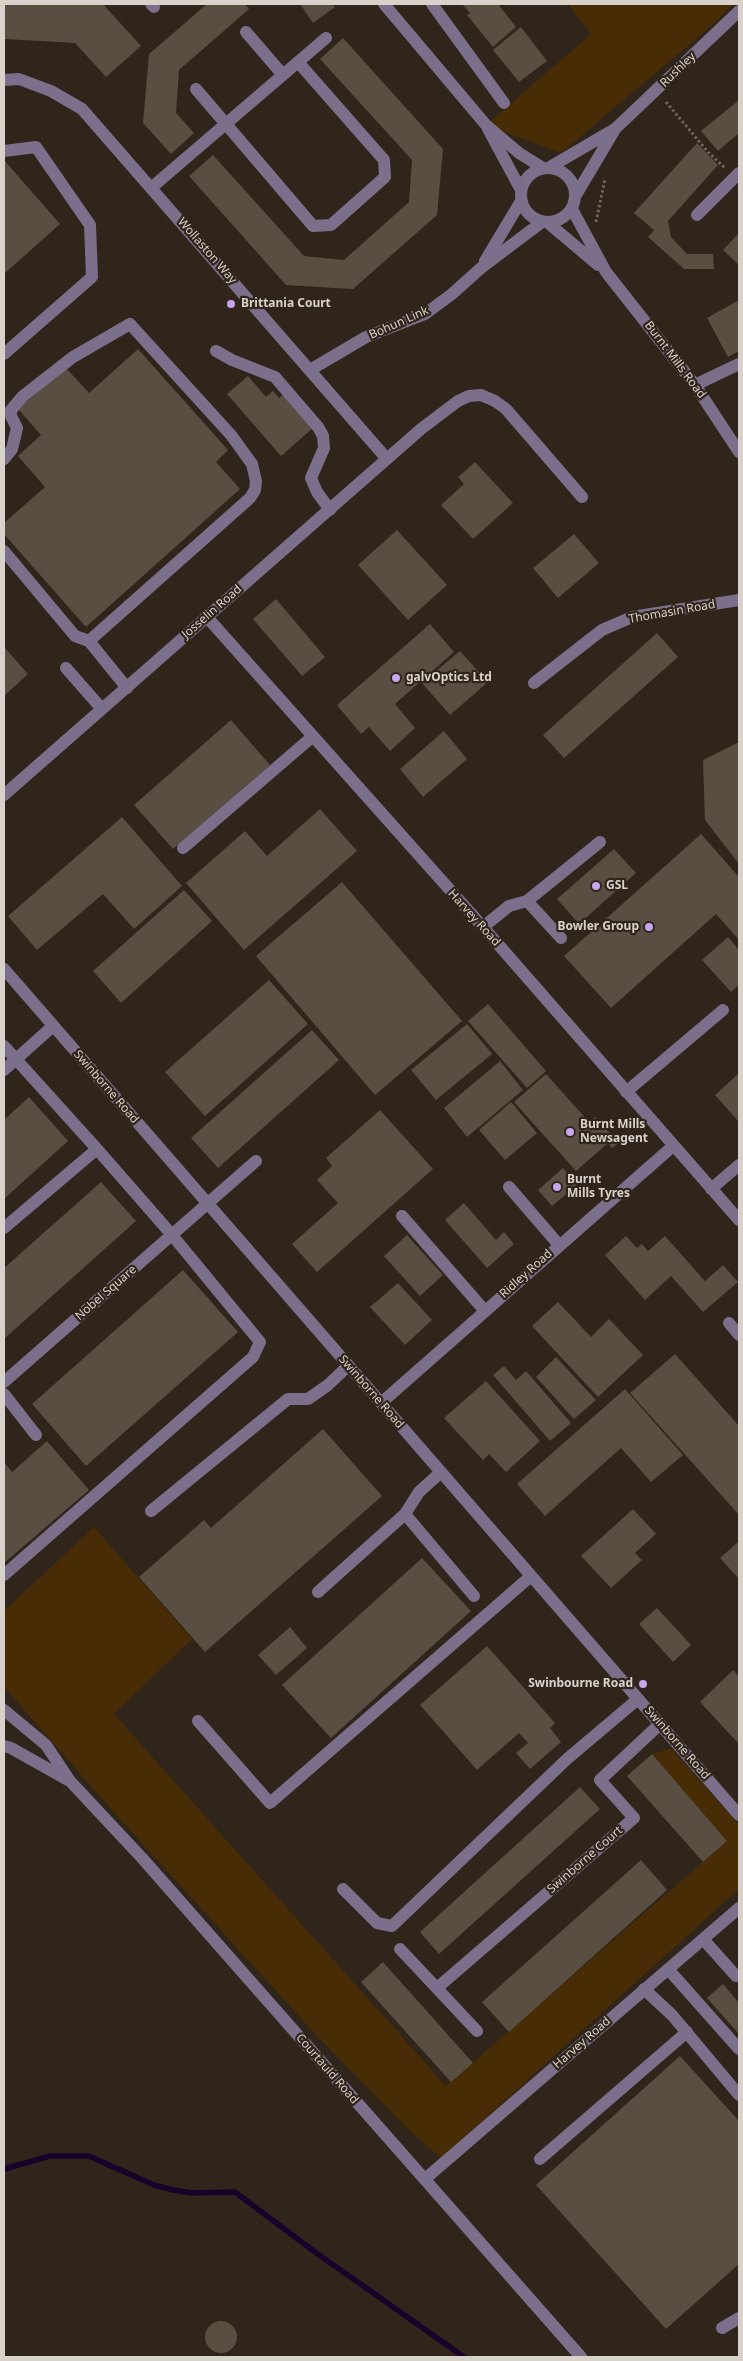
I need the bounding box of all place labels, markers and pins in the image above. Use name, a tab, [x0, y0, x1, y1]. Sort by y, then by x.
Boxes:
place label: Brittania Court	[241, 297, 331, 311]
marker: Brittania Court	[225, 298, 237, 310]
place label: galvOptics Ltd	[406, 671, 492, 685]
marker: galvOptics Ltd	[390, 672, 402, 684]
place label: GSL	[606, 879, 628, 893]
marker: GSL	[590, 880, 602, 892]
place label: Bowler Group	[558, 920, 639, 934]
marker: Bowler Group	[643, 921, 655, 933]
place label: Burnt Mills Newsagent	[580, 1118, 648, 1146]
marker: Burnt Mills Newsagent	[564, 1126, 576, 1138]
place label: Burnt Mills Tyres	[567, 1173, 630, 1201]
marker: Burnt Mills Tyres	[551, 1181, 563, 1193]
place label: Swinbourne Road	[528, 1677, 633, 1691]
marker: Swinbourne Road	[637, 1678, 649, 1690]

